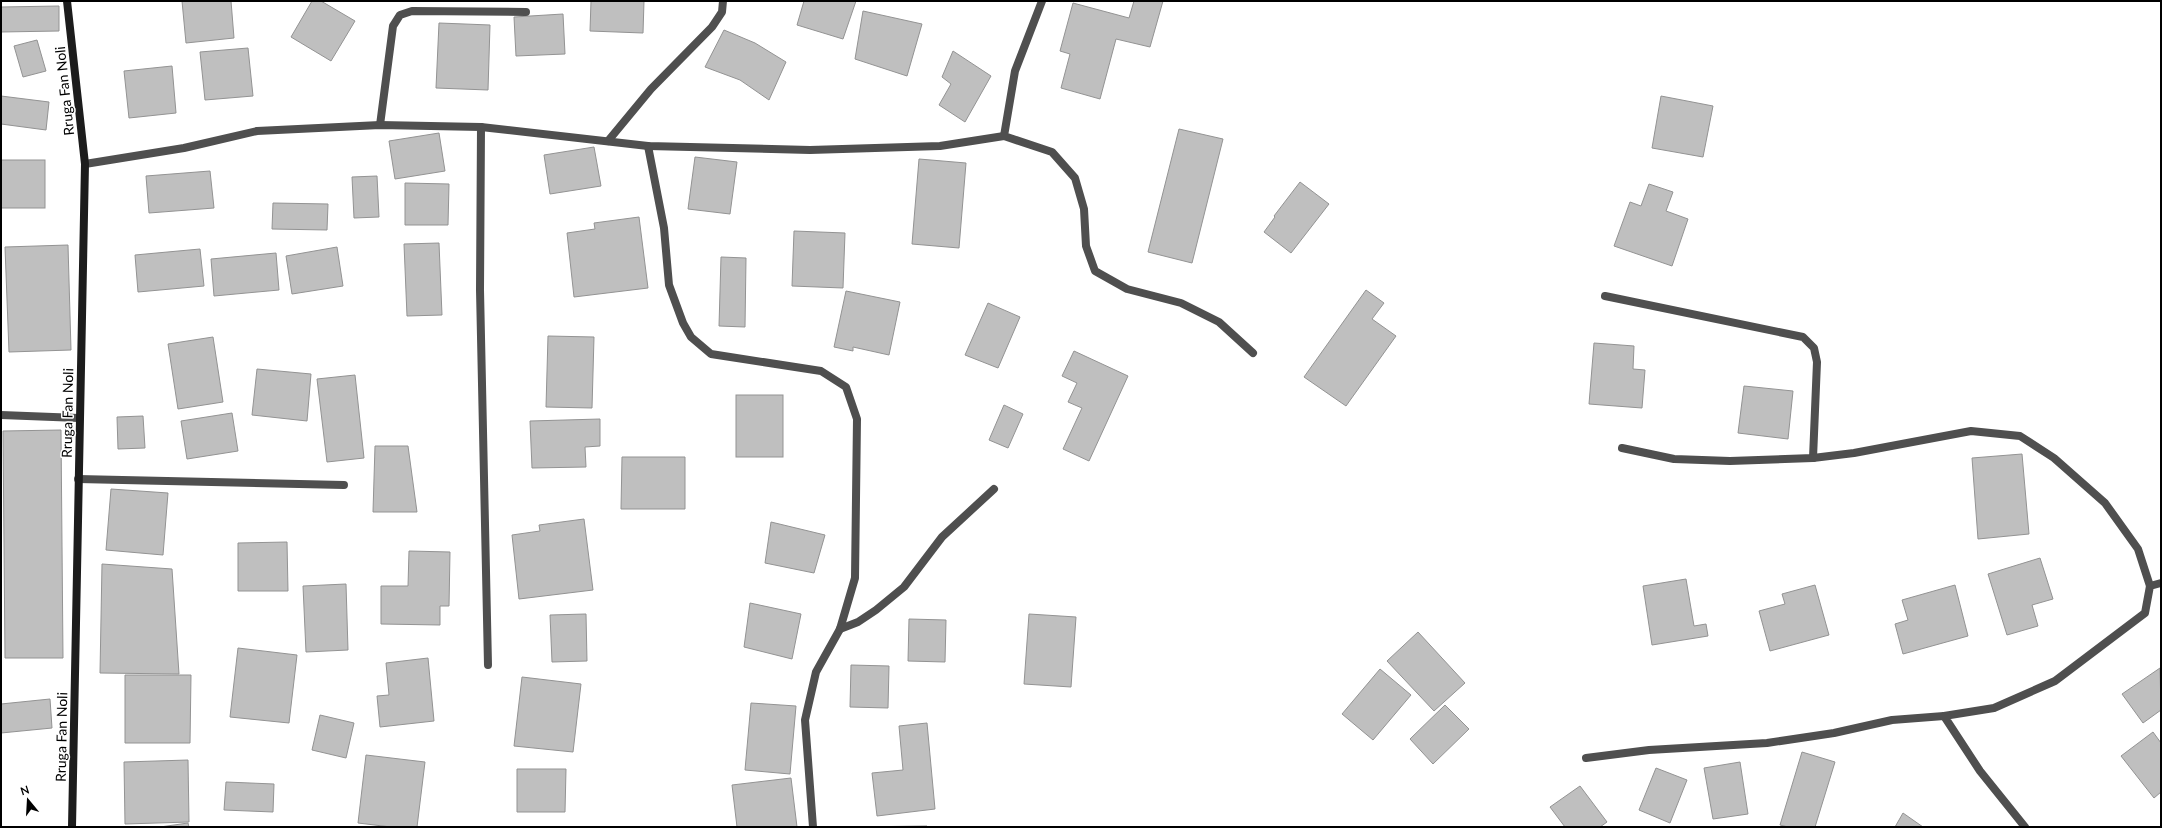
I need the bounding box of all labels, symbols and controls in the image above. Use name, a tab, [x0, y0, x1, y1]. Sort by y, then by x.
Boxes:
street label: Rruga Fan Noli	[51, 45, 77, 137]
street label: Rruga Fan Noli	[58, 368, 76, 458]
street label: Rruga Fan Noli	[52, 692, 70, 782]
north arrow	[8, 780, 48, 820]
text: N	[19, 783, 31, 798]

